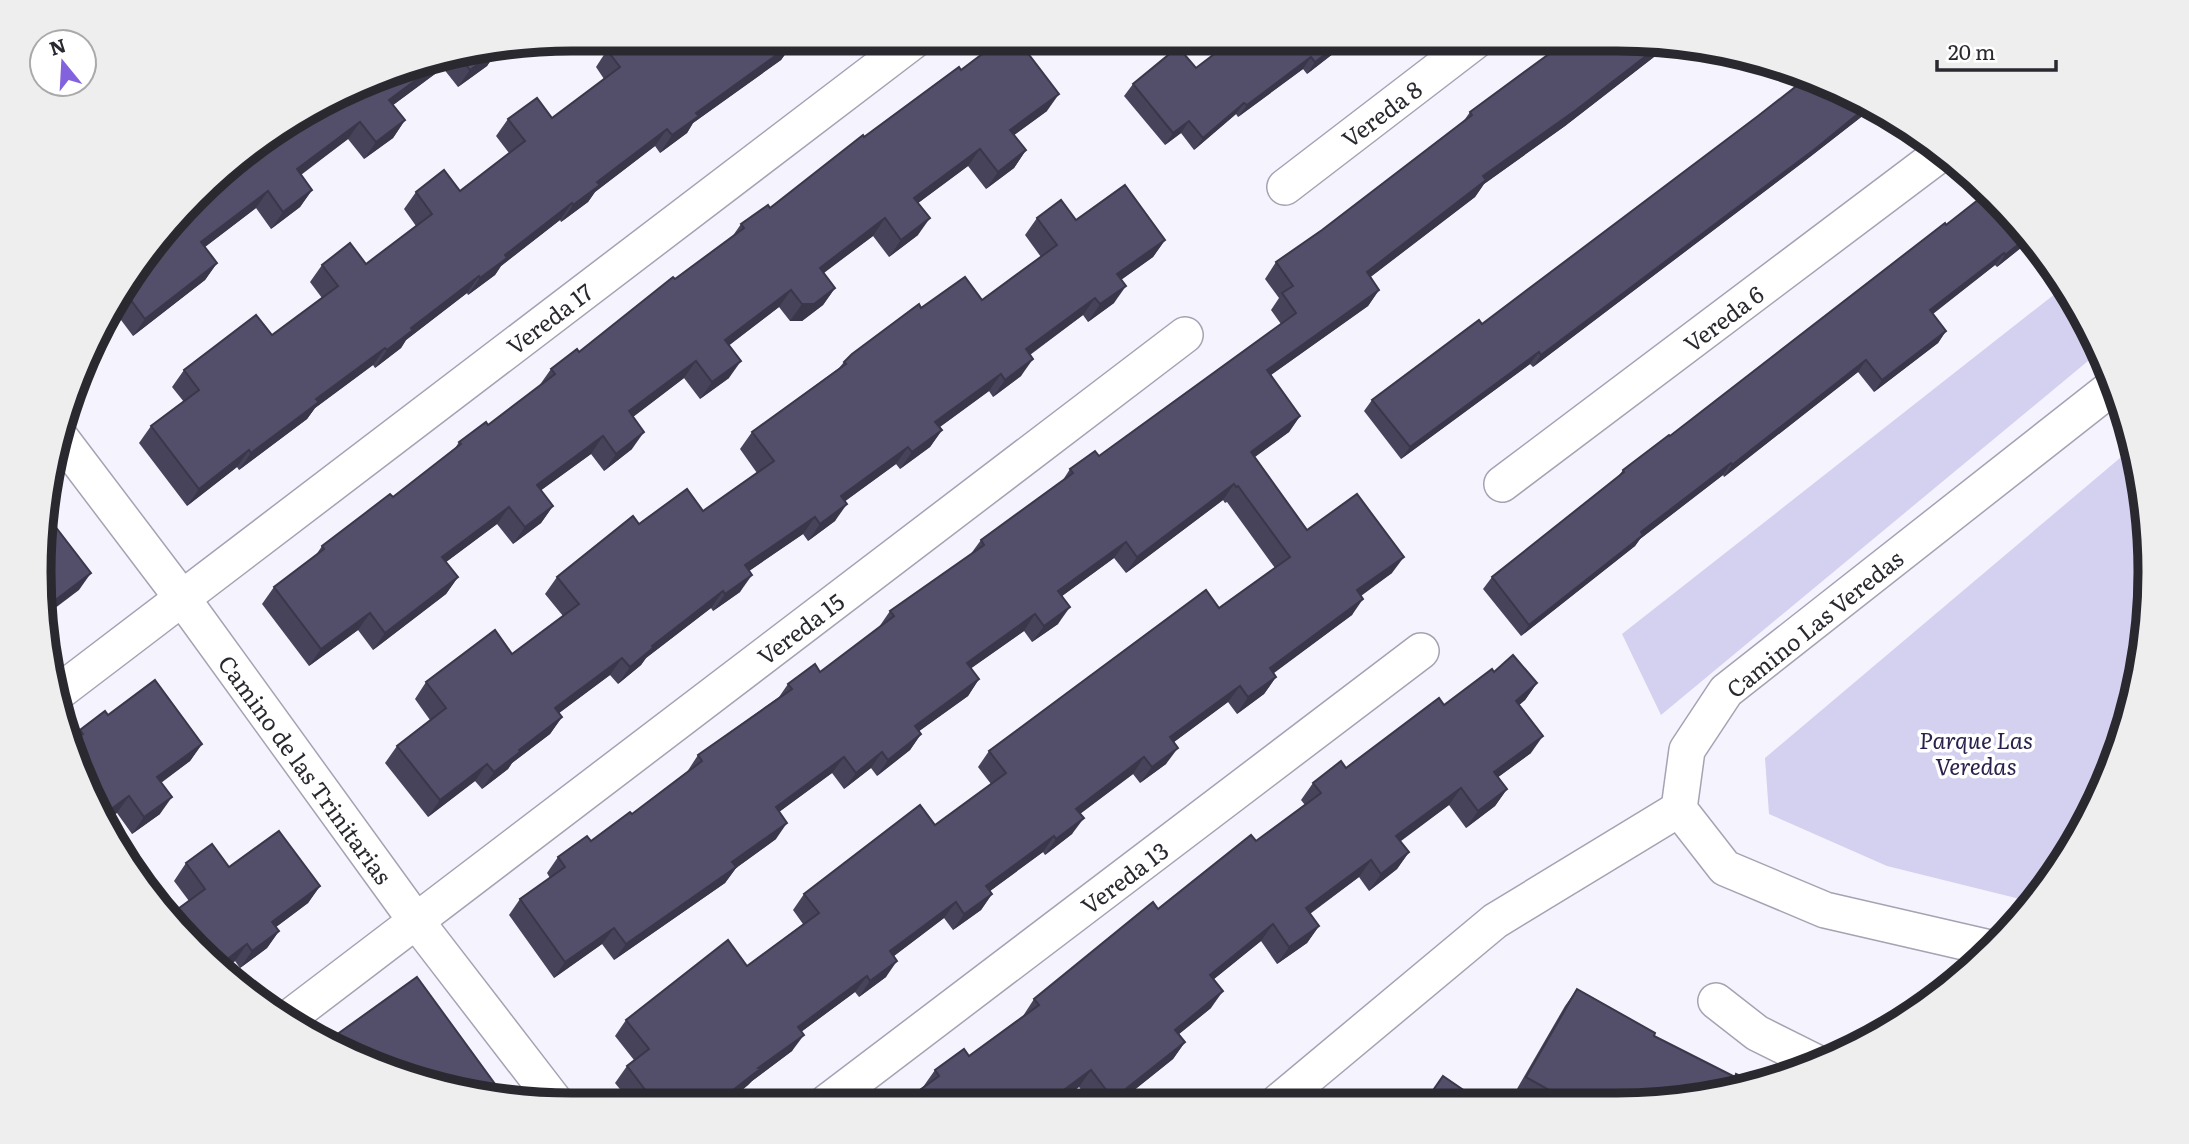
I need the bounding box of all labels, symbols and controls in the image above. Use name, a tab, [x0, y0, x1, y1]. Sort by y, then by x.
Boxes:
north arrow	[28, 28, 98, 98]
scale bar	[1937, 28, 2056, 72]
text: N	[46, 30, 69, 62]
text: 20 m	[1948, 35, 1995, 66]
street label: Vereda 8	[1334, 72, 1428, 154]
street label: Vereda 17	[499, 274, 600, 362]
street label: Vereda 6	[1676, 277, 1770, 359]
street label: Camino Las Veredas	[1718, 541, 1910, 705]
street label: Vereda 15	[749, 584, 851, 672]
street label: Camino de las Trinitarias	[211, 647, 401, 891]
park label: Parque Las Veredas	[1919, 722, 2033, 782]
street label: Vereda 13	[1073, 833, 1175, 921]

